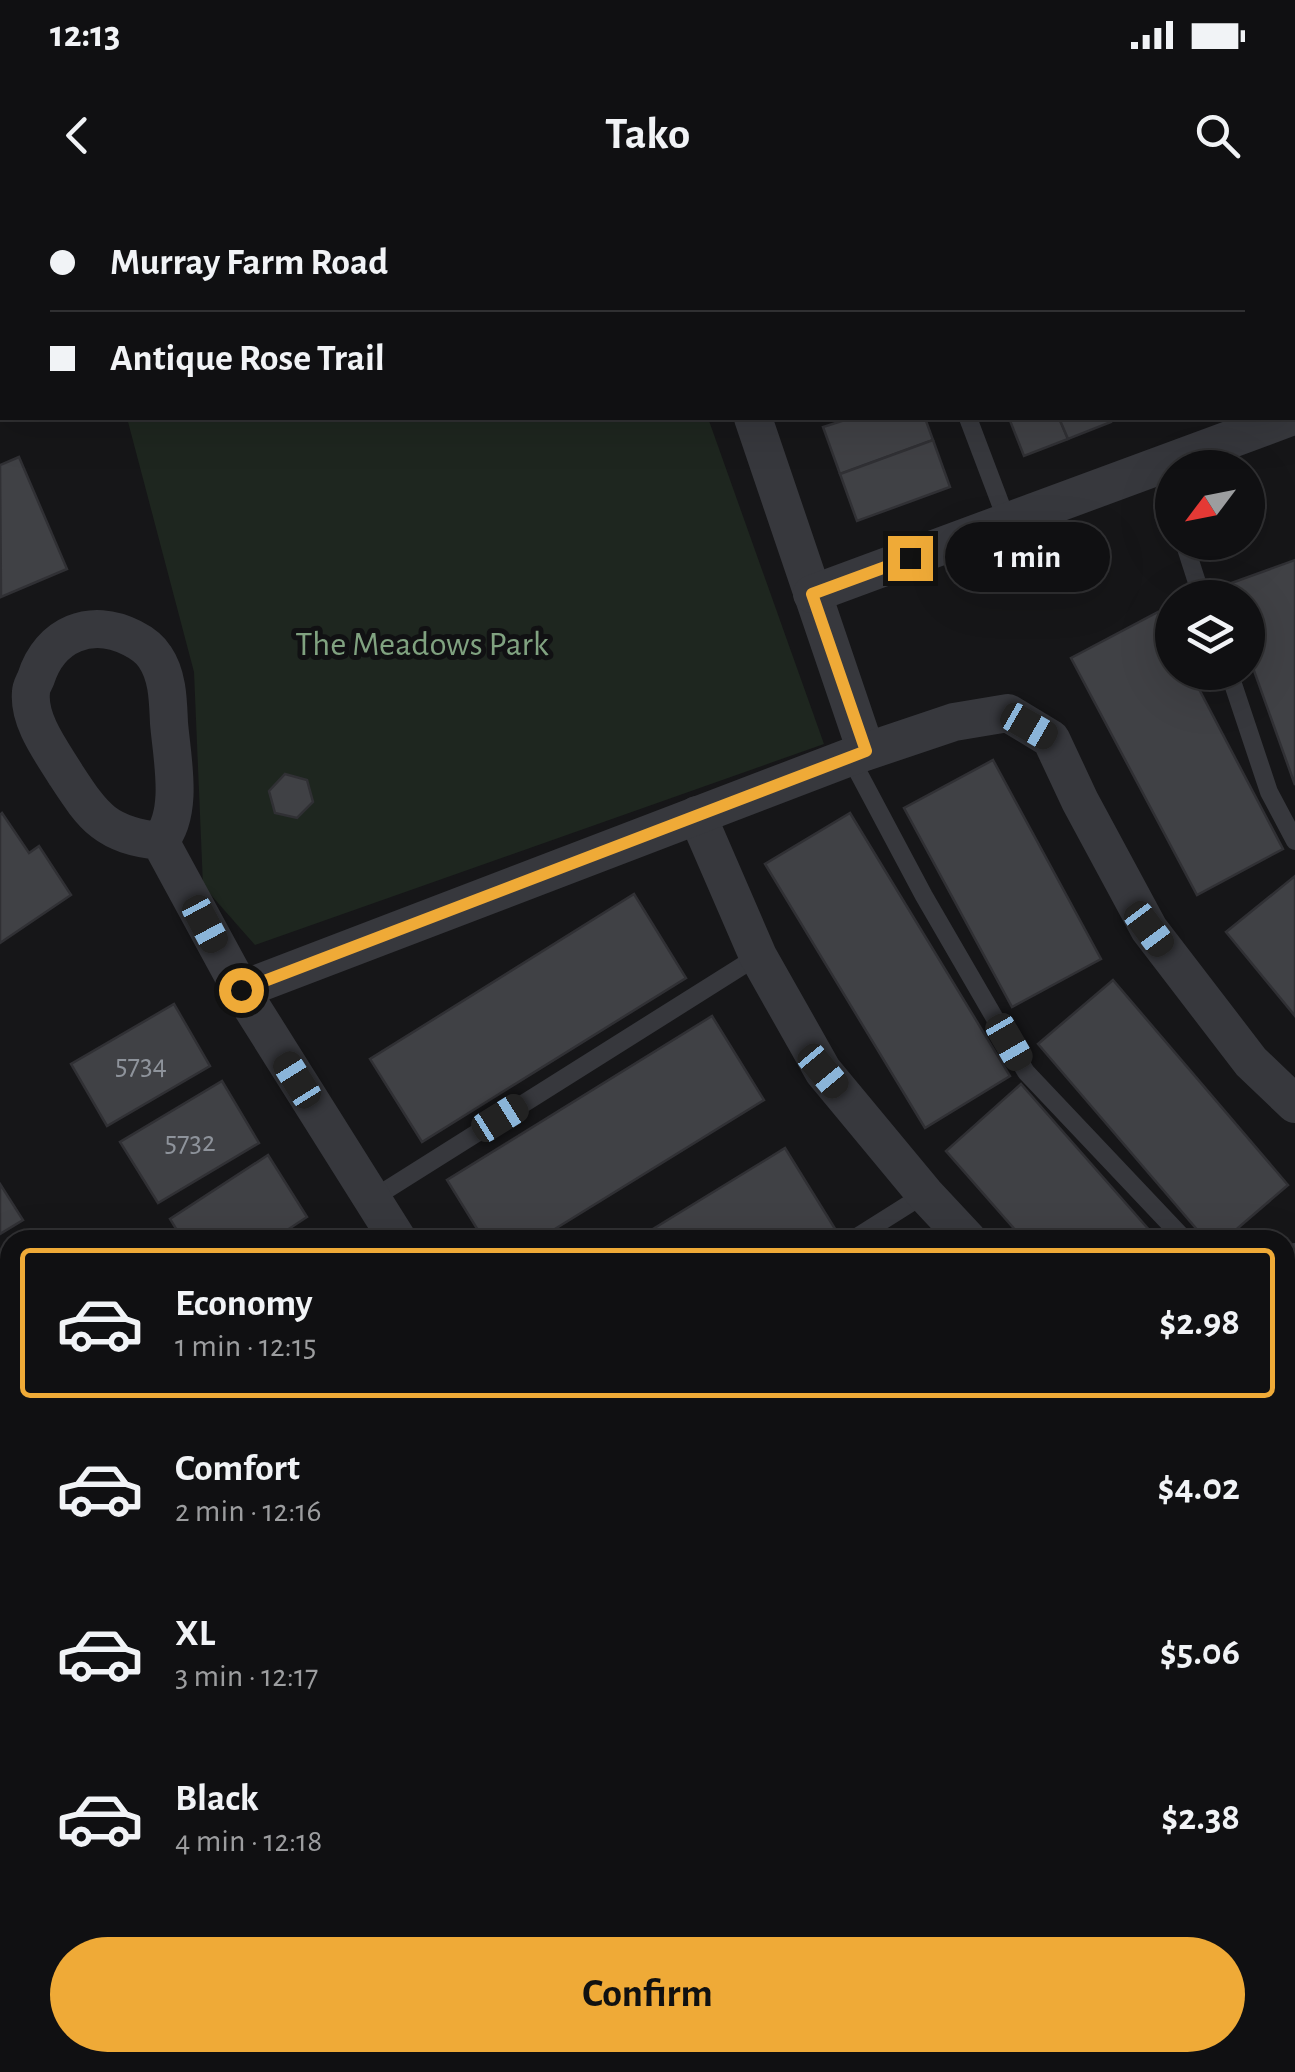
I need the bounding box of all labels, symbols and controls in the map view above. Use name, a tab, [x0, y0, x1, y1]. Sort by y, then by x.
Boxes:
text: 12:13	[50, 16, 120, 54]
icon: back	[50, 108, 105, 163]
icon: search	[1190, 108, 1245, 163]
text: Tako	[605, 112, 690, 157]
text: Murray Farm Road	[110, 244, 388, 282]
text: Antique Rose Trail	[110, 340, 385, 378]
north arrow	[1155, 450, 1265, 560]
map controls	[1155, 450, 1265, 690]
callout: 1 min	[945, 523, 1110, 593]
route end	[888, 536, 933, 581]
text: 1 min	[994, 541, 1061, 573]
button: layers	[1155, 580, 1265, 690]
park label: The Meadows Park	[295, 627, 549, 662]
car	[996, 698, 1062, 754]
car	[178, 890, 232, 958]
car	[1119, 896, 1179, 962]
route start	[219, 968, 264, 1013]
car	[981, 1009, 1037, 1075]
car	[792, 1038, 854, 1104]
car	[268, 1047, 326, 1113]
house number: 5734	[115, 1050, 167, 1080]
car	[467, 1089, 533, 1147]
house number: 5732	[164, 1127, 216, 1157]
icon: car	[55, 1278, 145, 1368]
text: Economy	[175, 1285, 313, 1323]
text: $2.98	[1159, 1304, 1240, 1342]
text: 1 min · 12:15	[175, 1330, 316, 1362]
icon: car	[55, 1443, 145, 1533]
text: Comfort	[175, 1450, 300, 1488]
text: $4.02	[1157, 1469, 1240, 1507]
text: 2 min · 12:16	[175, 1495, 322, 1527]
icon: car	[55, 1608, 145, 1698]
text: XL	[175, 1615, 215, 1653]
text: $5.06	[1160, 1634, 1240, 1672]
text: 3 min · 12:17	[175, 1660, 318, 1692]
icon: car	[55, 1773, 145, 1863]
text: Black	[175, 1780, 259, 1818]
text: $2.38	[1161, 1799, 1240, 1837]
text: 4 min · 12:18	[175, 1825, 323, 1857]
button: Confirm	[50, 1937, 1245, 2052]

